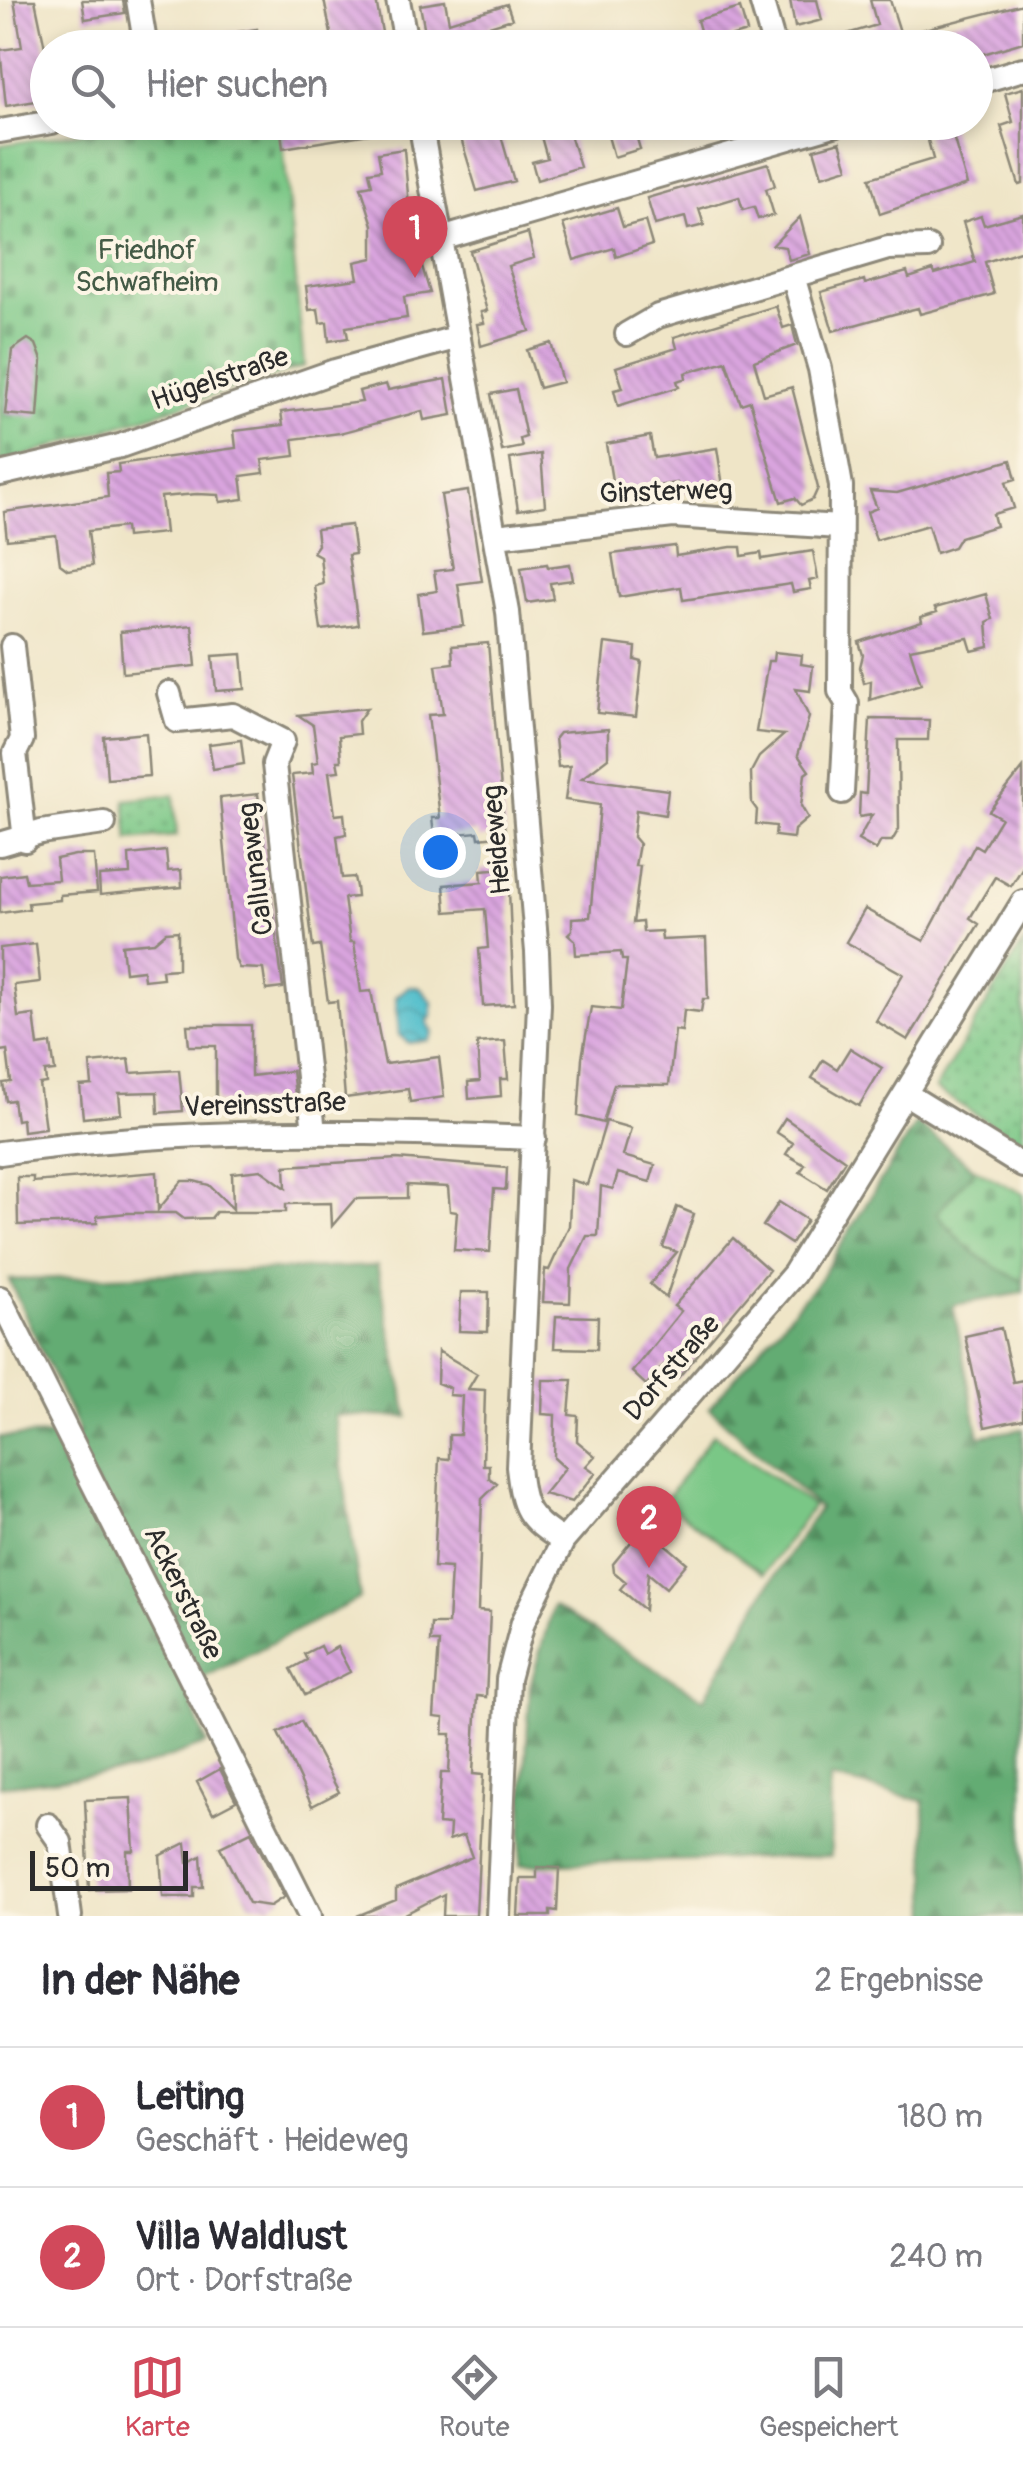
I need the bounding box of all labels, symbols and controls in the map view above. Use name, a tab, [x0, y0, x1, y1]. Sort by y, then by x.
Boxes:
search box	[30, 30, 993, 140]
icon: search	[65, 58, 120, 113]
text: Hier suchen	[145, 61, 328, 109]
pin: 1	[382, 196, 448, 278]
park label: Friedhof Schwafheim	[75, 233, 219, 300]
street label: Hügelstraße	[147, 339, 293, 419]
street label: Ginsterweg	[599, 472, 733, 512]
street label: Heideweg	[475, 784, 519, 896]
street label: Callunaweg	[231, 801, 281, 937]
your location	[415, 827, 466, 878]
street label: Vereinsstraße	[183, 1085, 347, 1125]
street label: Dorfstraße	[616, 1307, 728, 1428]
pin: 2	[616, 1486, 682, 1568]
street label: Ackerstraße	[136, 1521, 230, 1665]
scale bar	[30, 1846, 188, 1890]
text: 50 m	[45, 1851, 110, 1886]
text: In der Nähe	[40, 1955, 239, 2007]
text: 2 Ergebnisse	[814, 1961, 983, 2001]
text: Leiting	[135, 2073, 244, 2121]
text: 1	[66, 2097, 79, 2137]
text: 180 m	[897, 2097, 983, 2137]
text: Geschäft · Heideweg	[135, 2121, 409, 2161]
text: Villa Waldlust	[135, 2213, 347, 2261]
text: 2	[64, 2237, 81, 2277]
text: 240 m	[889, 2237, 983, 2277]
text: Ort · Dorfstraße	[135, 2261, 352, 2301]
tab: Karte	[125, 2350, 190, 2445]
tab: Route	[439, 2350, 510, 2445]
tab: Gespeichert	[759, 2350, 898, 2445]

